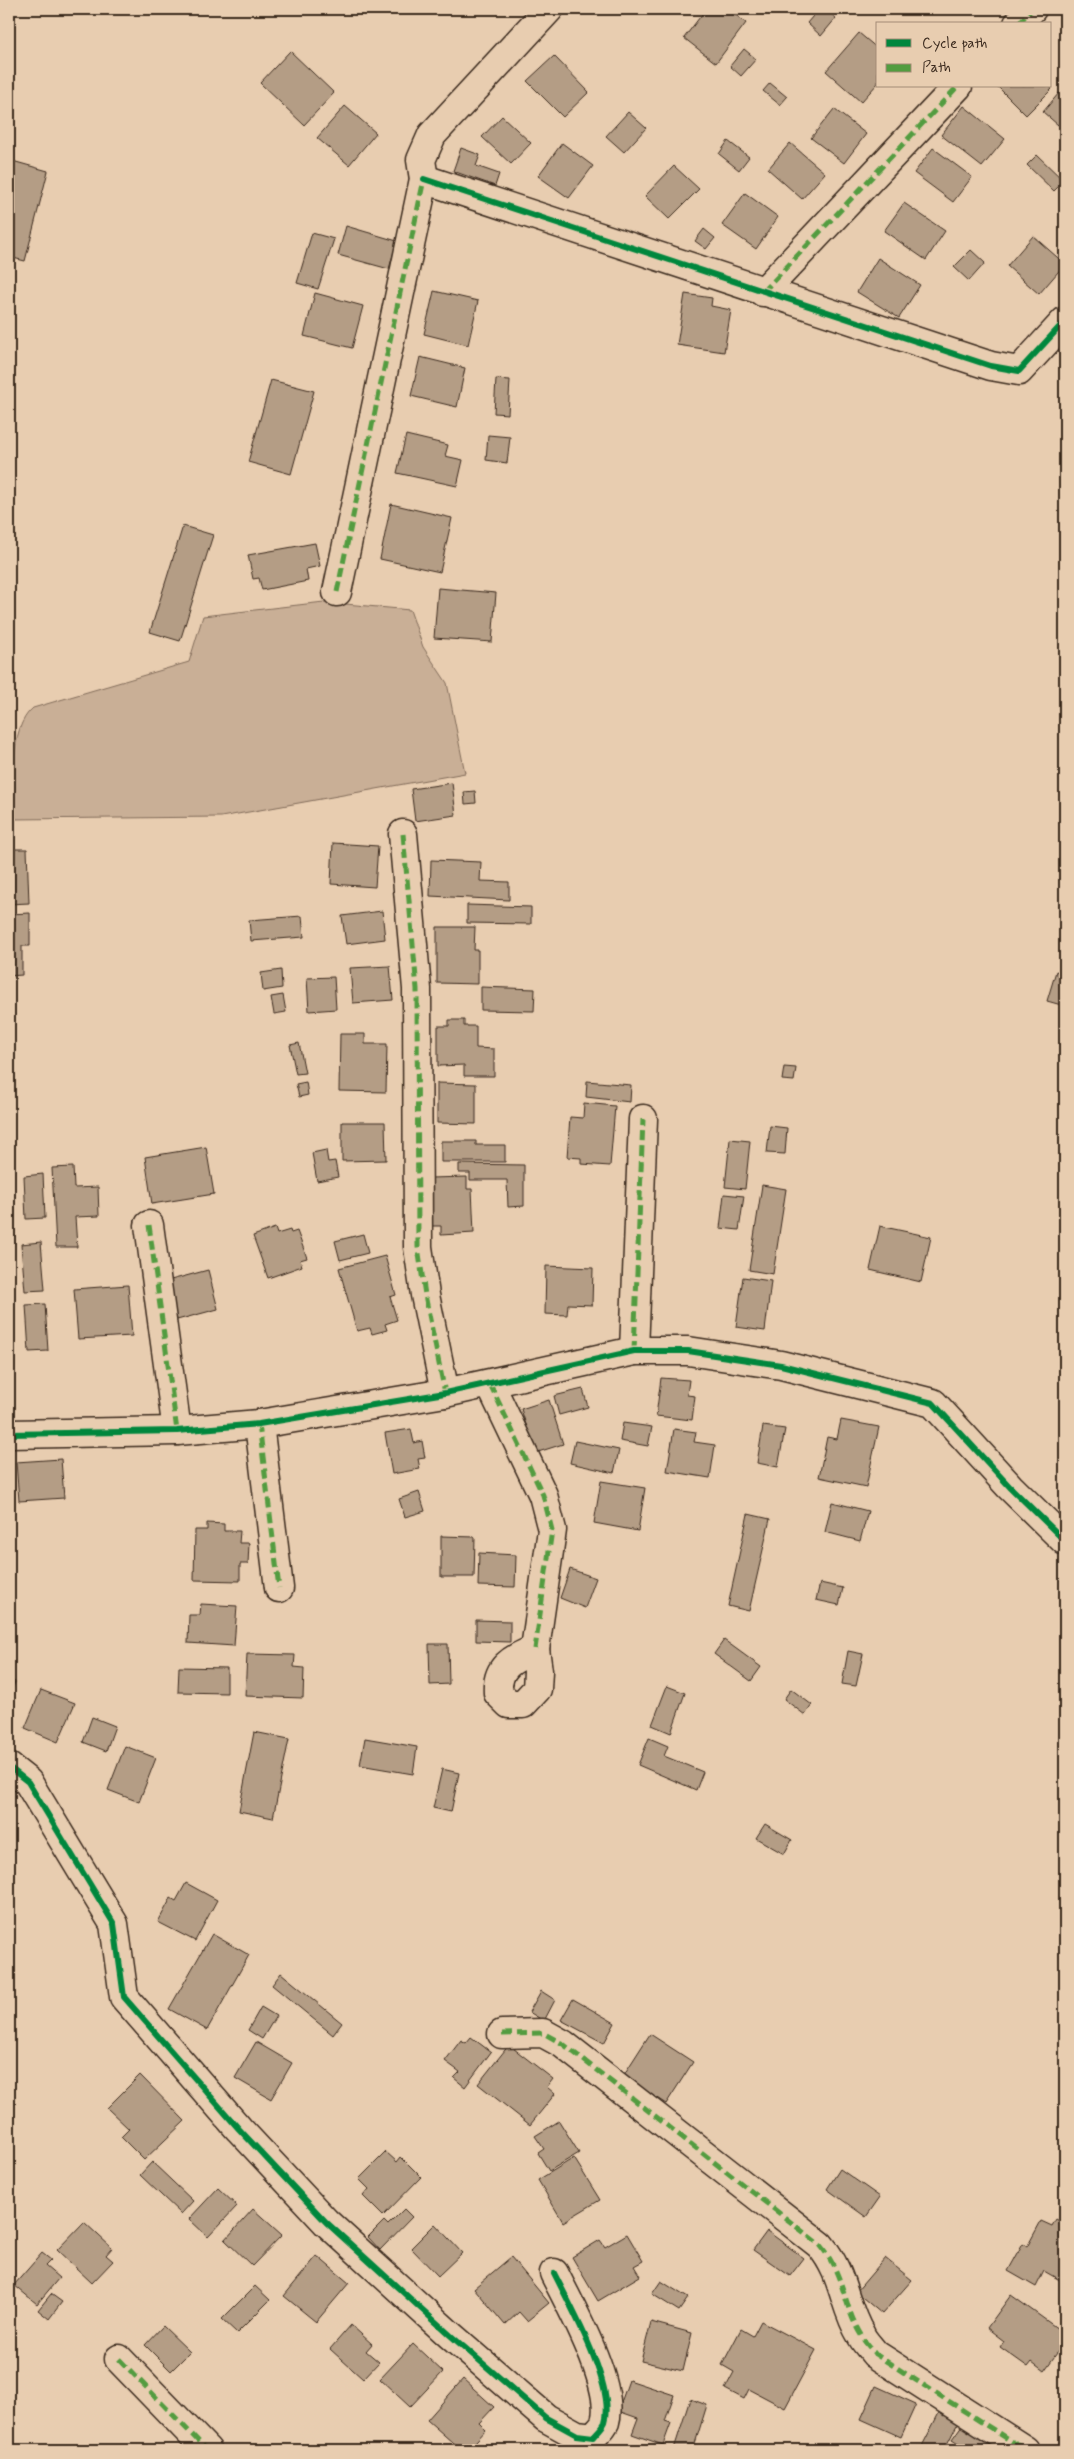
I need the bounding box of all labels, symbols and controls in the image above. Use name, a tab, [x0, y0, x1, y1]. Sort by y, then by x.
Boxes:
legend	[876, 22, 1052, 88]
text: Cycle path	[922, 34, 987, 54]
text: Path	[922, 58, 951, 78]

